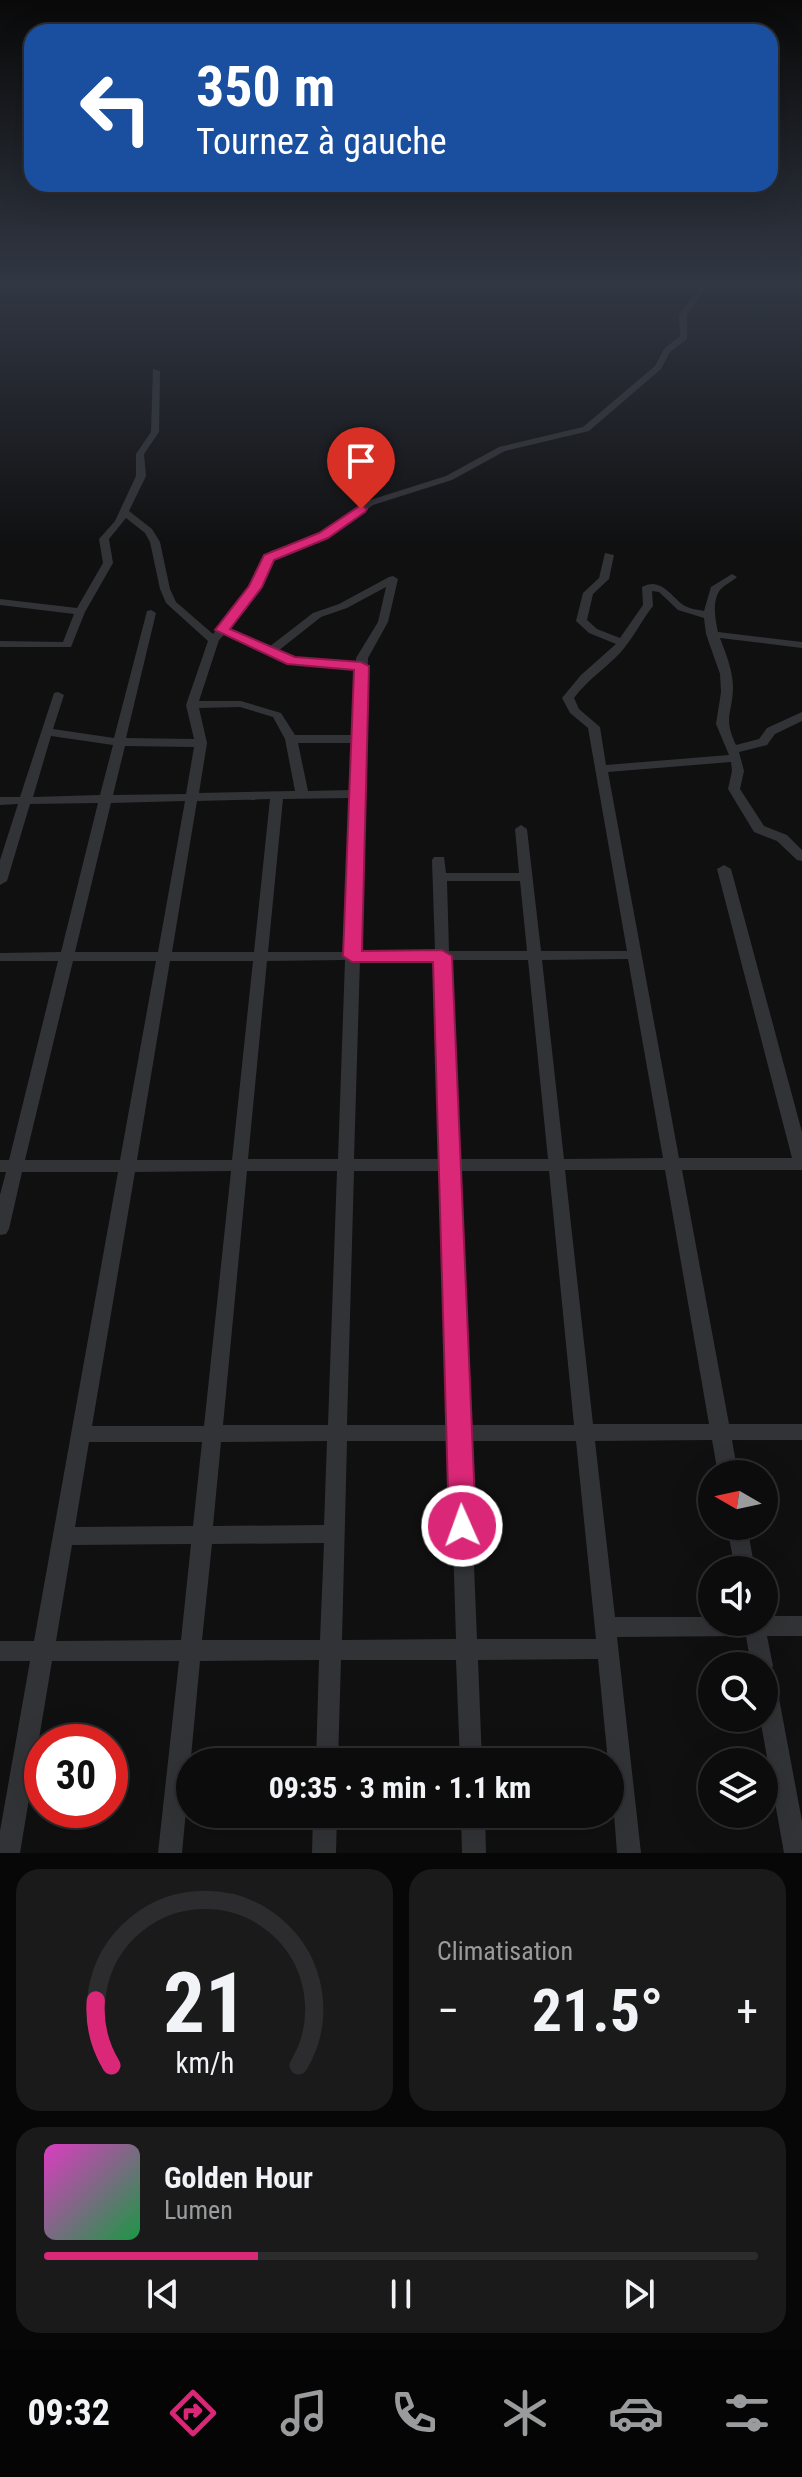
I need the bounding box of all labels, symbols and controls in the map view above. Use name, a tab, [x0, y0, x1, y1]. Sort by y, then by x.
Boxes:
text: 350 m	[196, 54, 335, 120]
icon: left	[64, 56, 168, 160]
text: Tournez à gauche	[196, 121, 447, 163]
pin	[327, 427, 395, 509]
icon: arrive	[339, 439, 383, 483]
north arrow	[698, 1460, 778, 1540]
map controls	[698, 1460, 778, 1828]
position arrow	[420, 1484, 504, 1568]
button: sound	[698, 1556, 778, 1636]
button: search	[698, 1652, 778, 1732]
speed limit sign: 30	[24, 1724, 128, 1828]
button: layers	[698, 1748, 778, 1828]
text: 09:35 · 3 min · 1.1 km	[269, 1770, 531, 1805]
text: Climatisation	[437, 1936, 573, 1966]
text: 21	[162, 1955, 247, 2052]
text: 21.5°	[532, 1975, 663, 2046]
text: −	[437, 1985, 459, 2037]
text: +	[736, 1985, 758, 2037]
text: km/h	[175, 2046, 234, 2080]
text: Golden Hour	[164, 2160, 313, 2195]
text: Lumen	[164, 2195, 233, 2225]
icon: previous	[141, 2272, 185, 2316]
icon: pause	[379, 2272, 423, 2316]
icon: next	[617, 2272, 661, 2316]
icon: directions	[165, 2385, 221, 2441]
icon: music	[276, 2385, 332, 2441]
icon: phone	[386, 2385, 442, 2441]
icon: climate	[497, 2385, 553, 2441]
icon: car	[608, 2385, 664, 2441]
icon: filters	[719, 2385, 775, 2441]
text: 09:32	[27, 2392, 110, 2434]

